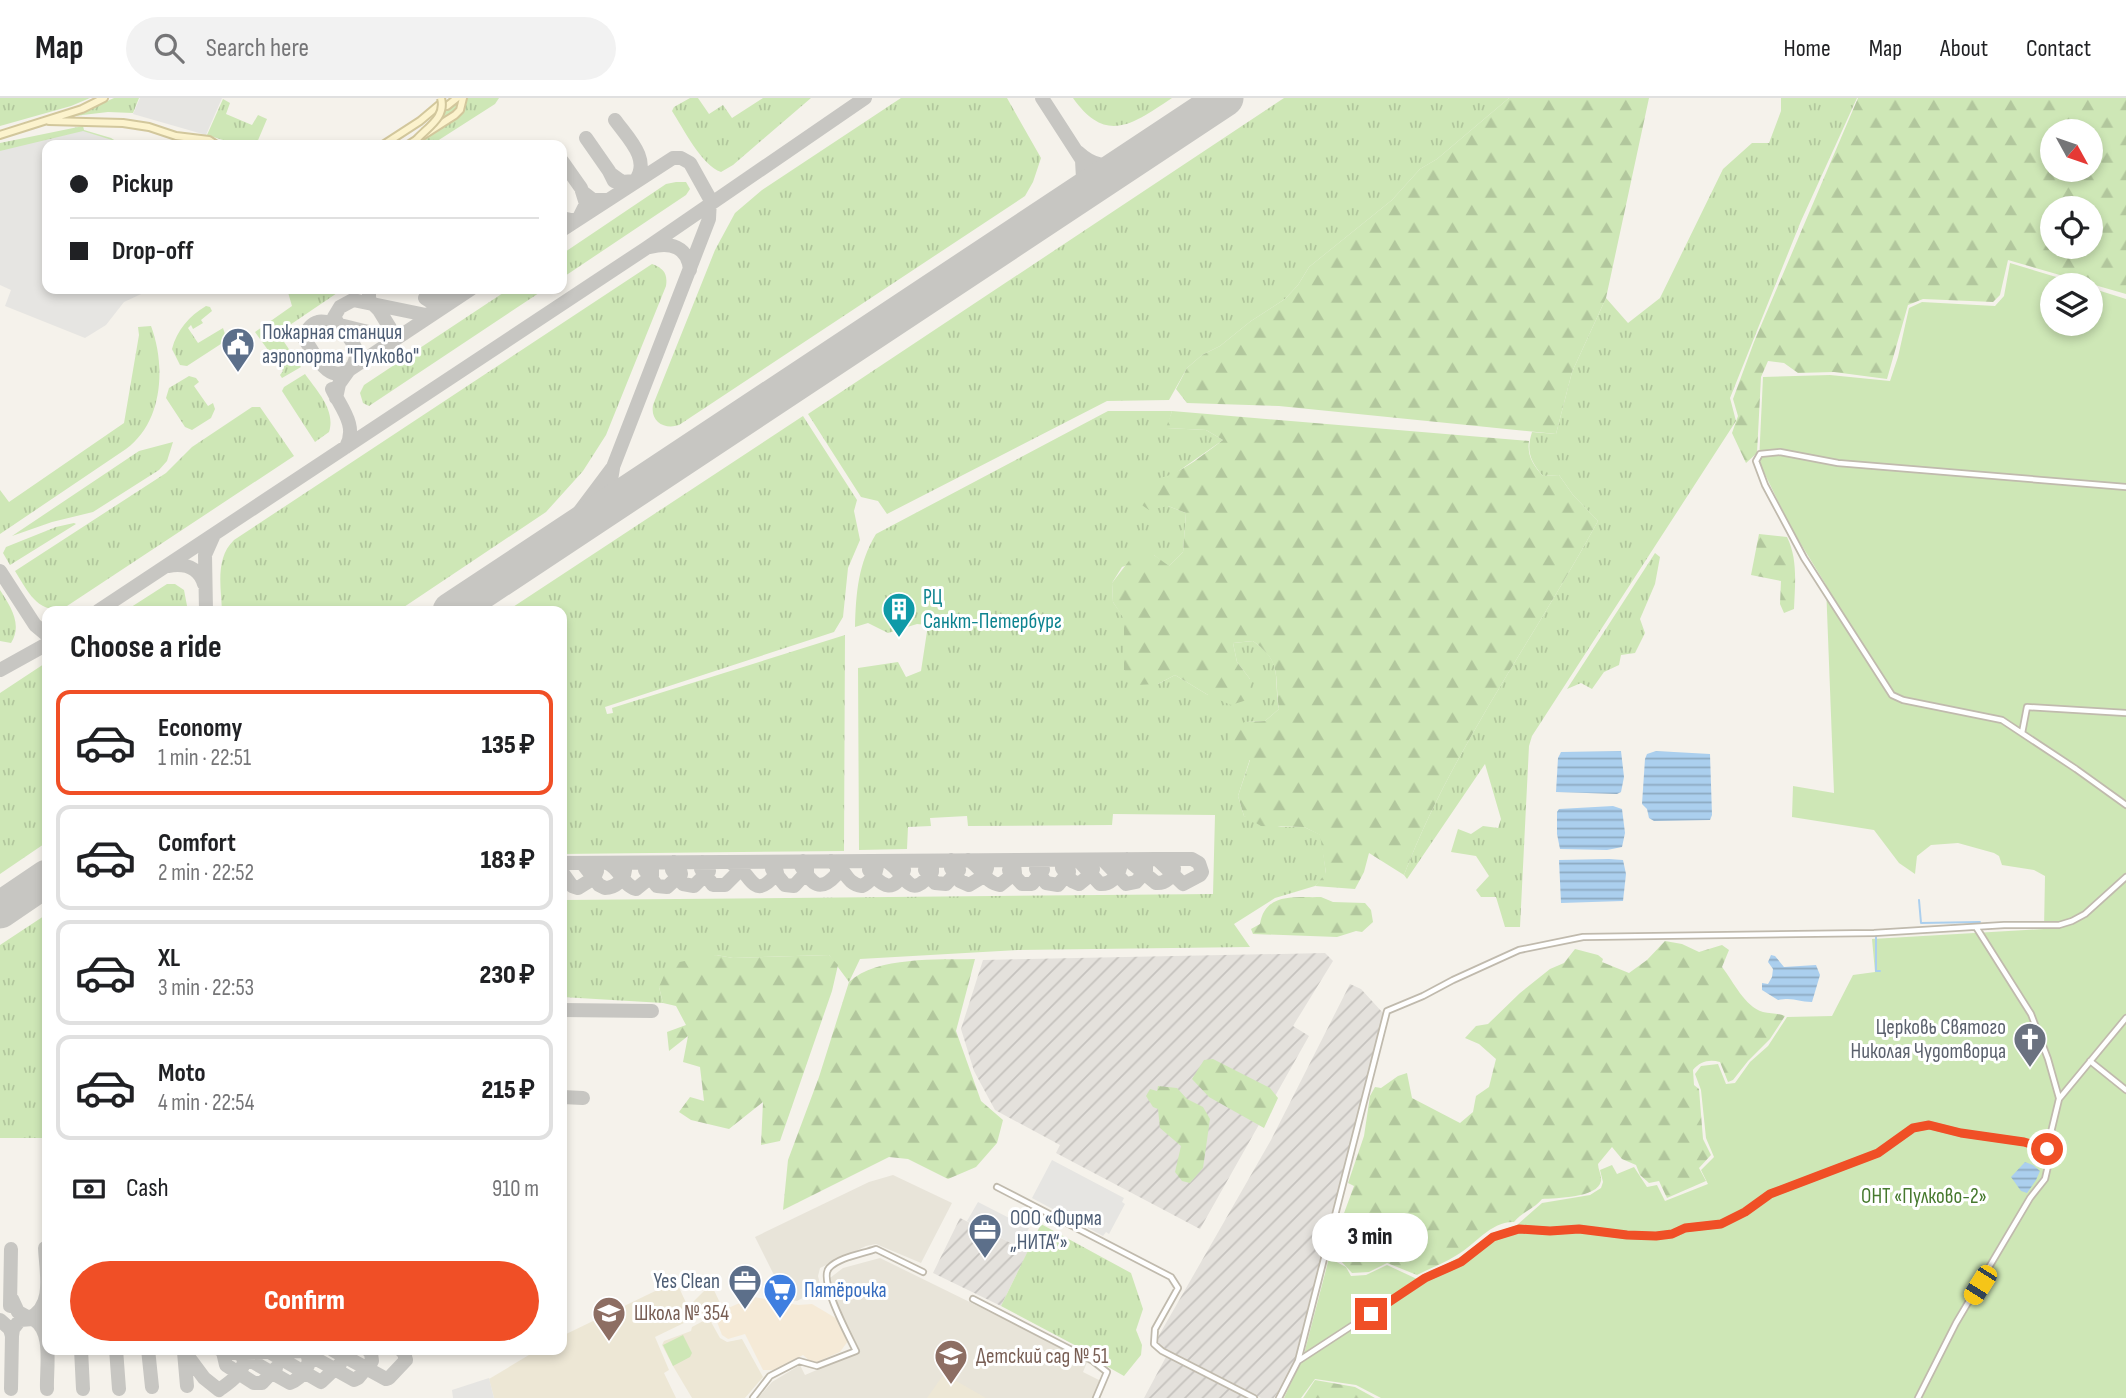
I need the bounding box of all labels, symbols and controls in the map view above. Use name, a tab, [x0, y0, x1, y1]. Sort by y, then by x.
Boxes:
search box	[126, 17, 616, 80]
text: Map	[35, 28, 84, 68]
icon: search	[150, 29, 188, 67]
text: Search here	[206, 33, 309, 64]
text: Home	[1783, 34, 1831, 63]
text: Map	[1869, 34, 1902, 63]
text: About	[1940, 34, 1988, 63]
text: Contact	[2026, 34, 2091, 63]
north arrow	[2040, 119, 2104, 182]
map controls	[2040, 119, 2103, 336]
text: Pickup	[112, 169, 174, 200]
button: locate	[2040, 196, 2103, 259]
text: Drop-off	[112, 236, 193, 267]
button: layers	[2040, 273, 2103, 336]
place label: Пожарная станция аэропорта "Пулково"	[262, 320, 419, 369]
public building icon: Пожарная станция аэропорта "Пулково"	[219, 325, 257, 374]
place label: РЦ Санкт-Петербург	[923, 585, 1062, 634]
building icon: РЦ Санкт-Петербург	[880, 590, 918, 639]
text: Choose a ride	[70, 628, 222, 667]
icon: car	[74, 711, 137, 774]
text: Economy	[158, 713, 242, 744]
text: 135 ₽	[481, 730, 535, 761]
text: 1 min · 22:51	[158, 744, 251, 772]
icon: car	[74, 826, 137, 889]
text: Comfort	[158, 828, 236, 859]
text: 183 ₽	[481, 845, 535, 876]
text: 2 min · 22:52	[158, 859, 254, 887]
icon: car	[74, 941, 137, 1004]
text: XL	[158, 943, 180, 974]
text: 230 ₽	[479, 960, 535, 991]
text: 3 min · 22:53	[158, 974, 254, 1002]
place label: Церковь Святого Николая Чудотворца	[1851, 1015, 2006, 1064]
church icon: Церковь Святого Николая Чудотворца	[2011, 1020, 2049, 1069]
icon: car	[74, 1056, 137, 1119]
text: Moto	[158, 1058, 206, 1089]
text: 215 ₽	[482, 1075, 535, 1106]
text: 4 min · 22:54	[158, 1089, 254, 1117]
route start	[2031, 1133, 2063, 1165]
icon: cash	[70, 1170, 108, 1208]
text: Cash	[126, 1173, 169, 1204]
text: 910 m	[492, 1175, 539, 1203]
park label: ОНТ «Пулково-2»	[1861, 1184, 1987, 1209]
place label: ООО «Фирма „НИТА“»	[1010, 1206, 1102, 1255]
office icon: ООО «Фирма „НИТА“»	[966, 1211, 1004, 1260]
callout: 3 min	[1313, 1212, 1429, 1262]
text: 3 min	[1348, 1223, 1392, 1251]
button: Confirm	[70, 1261, 539, 1341]
office icon: Yes Clean	[726, 1262, 764, 1311]
car	[1960, 1262, 2001, 1308]
place label: Yes Clean	[653, 1269, 720, 1294]
supermarket icon: Пятёрочка	[761, 1271, 799, 1320]
place label: Пятёрочка	[804, 1278, 887, 1303]
school or university icon: Школа № 354	[590, 1294, 628, 1343]
route end	[1355, 1298, 1387, 1330]
place label: Школа № 354	[634, 1301, 729, 1326]
school or university icon: Детский сад № 51	[932, 1337, 970, 1386]
place label: Детский сад № 51	[976, 1344, 1109, 1369]

